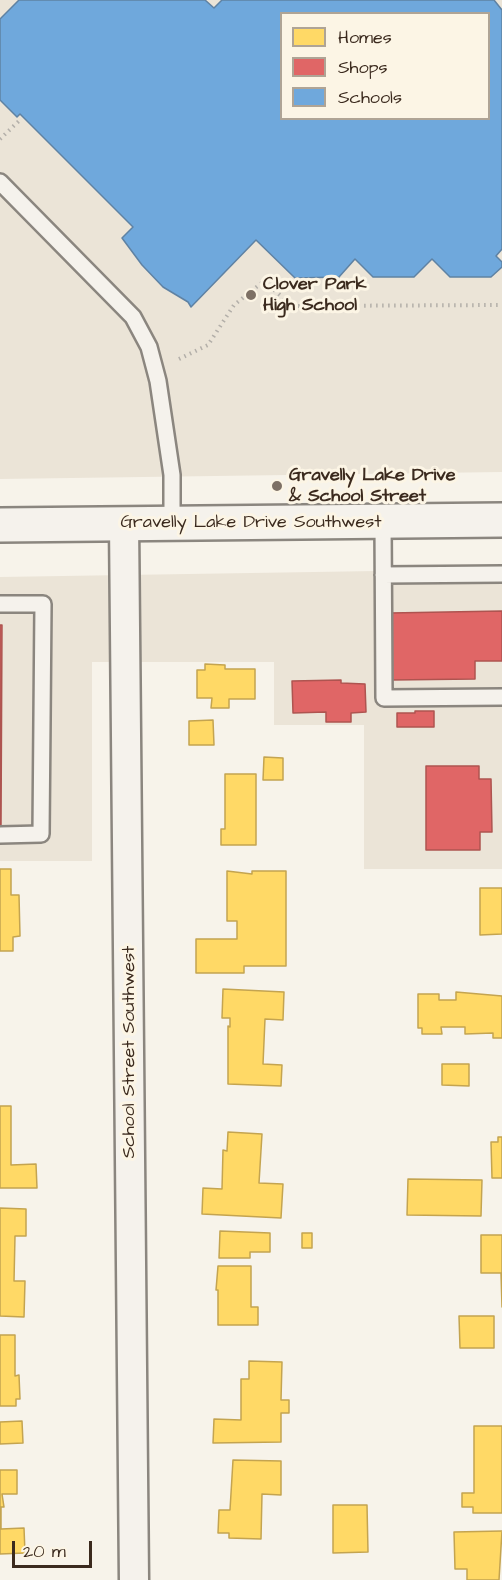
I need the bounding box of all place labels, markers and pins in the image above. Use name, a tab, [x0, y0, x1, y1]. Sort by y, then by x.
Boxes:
place label: Clover Park High School	[263, 274, 367, 316]
marker: Clover Park High School	[244, 288, 258, 302]
place label: Gravelly Lake Drive & School Street	[289, 465, 455, 508]
marker: Gravelly Lake Drive & School Street	[270, 479, 284, 493]

